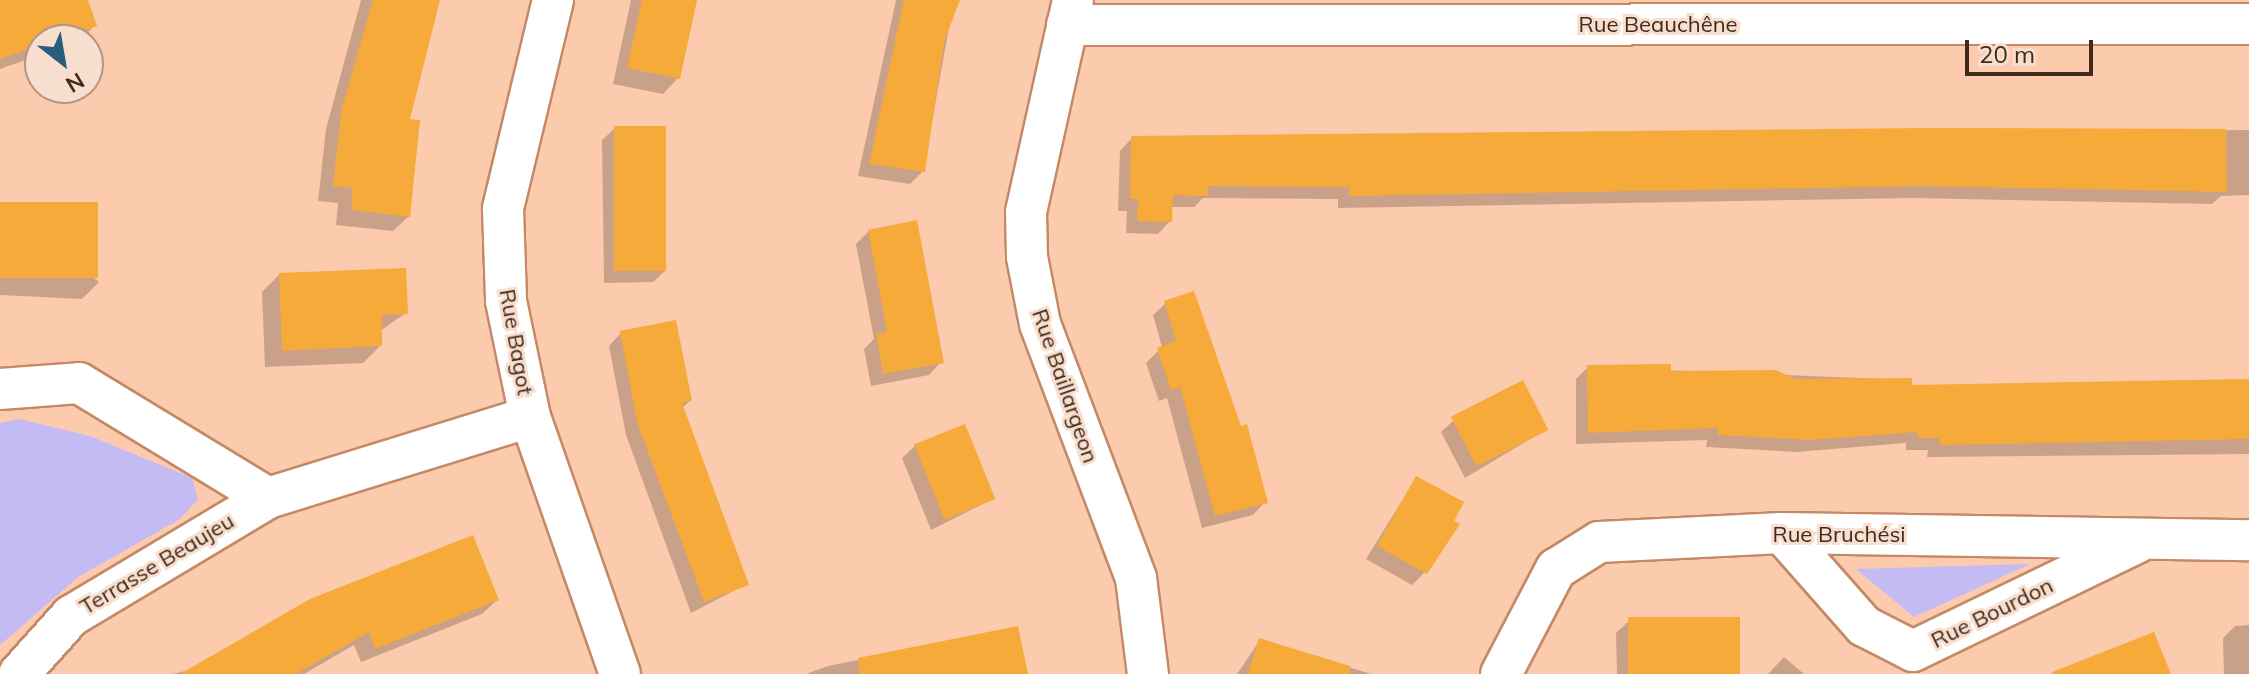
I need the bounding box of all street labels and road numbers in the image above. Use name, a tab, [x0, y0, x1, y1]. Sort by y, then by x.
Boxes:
street label: Rue Beauchêne	[1578, 12, 1738, 38]
street label: Rue Bagot	[494, 287, 538, 397]
street label: Rue Baillargeon	[1026, 305, 1104, 467]
street label: Terrasse Beaujeu	[75, 508, 239, 620]
street label: Rue Bruchési	[1772, 522, 1906, 548]
street label: Rue Bourdon	[1927, 572, 2057, 654]

